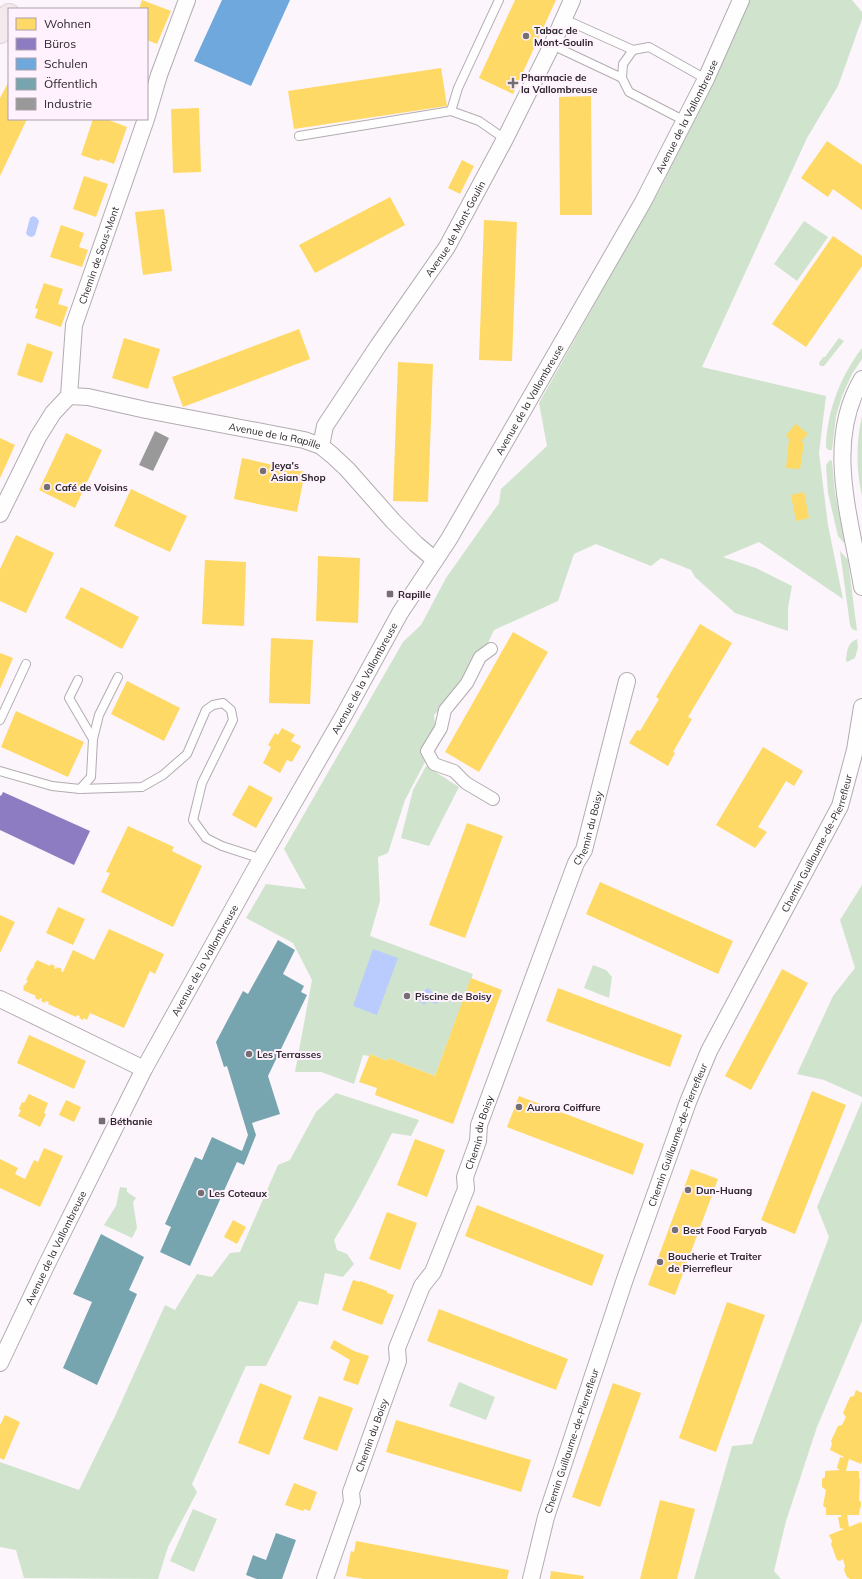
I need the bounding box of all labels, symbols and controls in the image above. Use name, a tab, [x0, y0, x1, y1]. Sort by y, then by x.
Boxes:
legend	[8, 8, 148, 120]
text: Wohnen	[44, 16, 91, 31]
place label: Tabac de Mont-Goulin	[534, 24, 593, 49]
marker: Tabac de Mont-Goulin	[521, 31, 531, 41]
text: Büros	[44, 36, 76, 51]
text: Schulen	[44, 56, 88, 71]
street label: Avenue de la Vallombreuse	[653, 58, 721, 176]
place label: Pharmacie de la Vallombreuse	[521, 71, 598, 96]
text: Öffentlich	[44, 76, 97, 91]
marker: Pharmacie de la Vallombreuse	[508, 78, 518, 88]
text: Industrie	[44, 96, 92, 111]
street label: Avenue de Mont-Goulin	[422, 178, 488, 279]
street label: Chemin de Sous-Mont	[76, 204, 122, 306]
street label: Avenue de la Vallombreuse	[493, 342, 567, 457]
street label: Avenue de la Rapille	[228, 420, 323, 453]
place label: Jeya's Asian Shop	[271, 459, 326, 484]
marker: Jeya's Asian Shop	[258, 466, 268, 476]
place label: Café de Voisins	[55, 481, 128, 494]
marker: Café de Voisins	[42, 482, 52, 492]
place label: Rapille	[398, 588, 431, 601]
marker: Rapille	[385, 589, 395, 599]
street label: Avenue de la Vallombreuse	[329, 620, 401, 737]
street label: Chemin Guillaume-de-Pierrefleur	[778, 773, 855, 915]
street label: Chemin du Boisy	[570, 789, 606, 868]
street label: Avenue de la Vallombreuse	[169, 902, 241, 1018]
place label: Piscine de Boisy	[415, 990, 492, 1003]
marker: Piscine de Boisy	[402, 991, 412, 1001]
place label: Les Terrasses	[257, 1048, 321, 1061]
marker: Les Terrasses	[244, 1049, 254, 1059]
street label: Chemin Guillaume-de-Pierrefleur	[645, 1061, 710, 1208]
street label: Chemin du Boisy	[462, 1093, 497, 1171]
place label: Aurora Coiffure	[527, 1101, 601, 1114]
marker: Aurora Coiffure	[514, 1102, 524, 1112]
place label: Béthanie	[110, 1115, 153, 1128]
marker: Béthanie	[97, 1116, 107, 1126]
place label: Dun-Huang	[696, 1184, 752, 1197]
marker: Dun-Huang	[683, 1185, 693, 1195]
place label: Les Coteaux	[209, 1187, 268, 1200]
marker: Les Coteaux	[196, 1188, 206, 1198]
street label: Avenue de la Vallombreuse	[22, 1189, 89, 1307]
place label: Best Food Faryab	[683, 1224, 767, 1237]
marker: Best Food Faryab	[670, 1225, 680, 1235]
place label: Boucherie et Traiter de Pierrefleur	[668, 1250, 761, 1275]
marker: Boucherie et Traiter de Pierrefleur	[655, 1257, 665, 1267]
street label: Chemin Guillaume-de-Pierrefleur	[542, 1366, 602, 1515]
street label: Chemin du Boisy	[353, 1396, 391, 1474]

